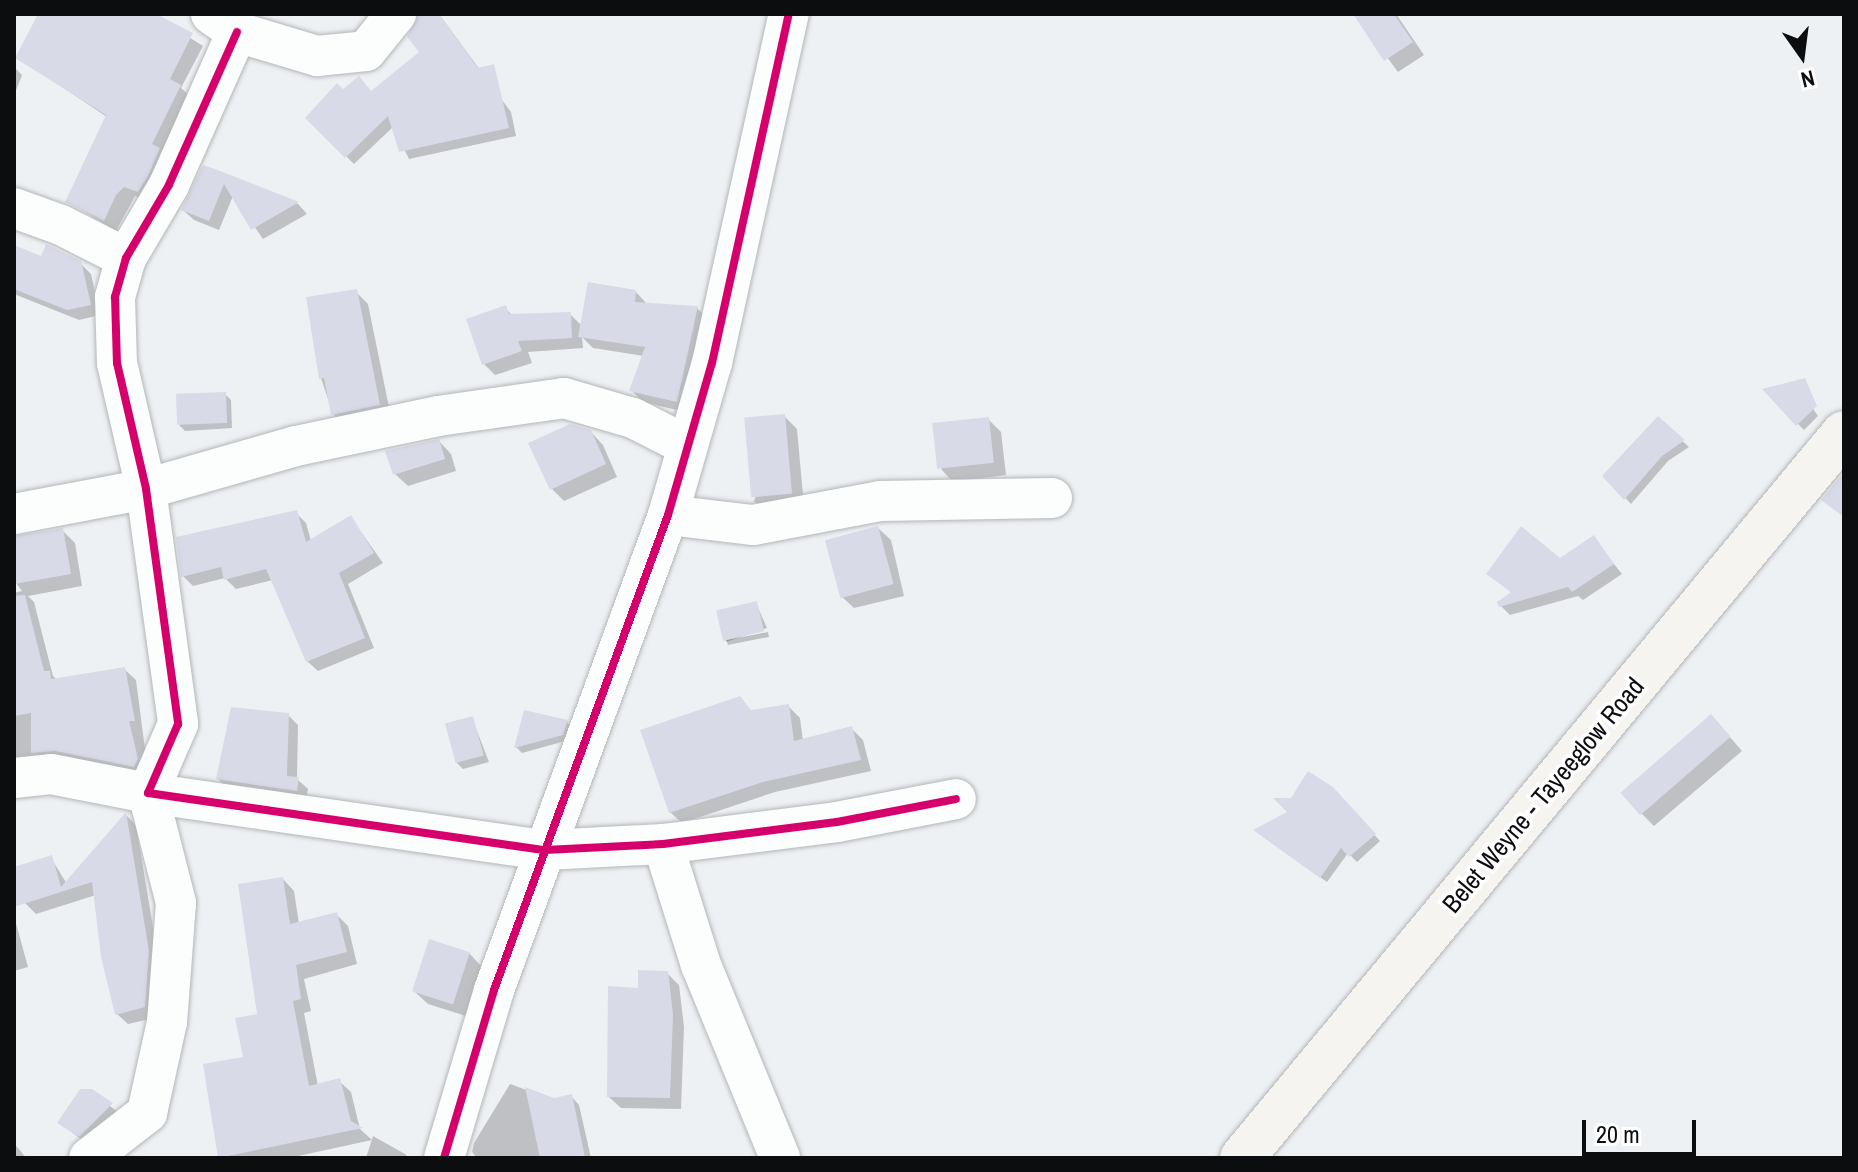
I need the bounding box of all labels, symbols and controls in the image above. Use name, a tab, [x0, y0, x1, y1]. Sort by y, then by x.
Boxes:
north arrow	[1762, 16, 1842, 96]
text: N	[1798, 63, 1818, 95]
street label: Belet Weyne - Tayeeglow Road	[1435, 671, 1651, 919]
scale bar	[1586, 1104, 1700, 1154]
text: 20 m	[1596, 1118, 1640, 1150]

